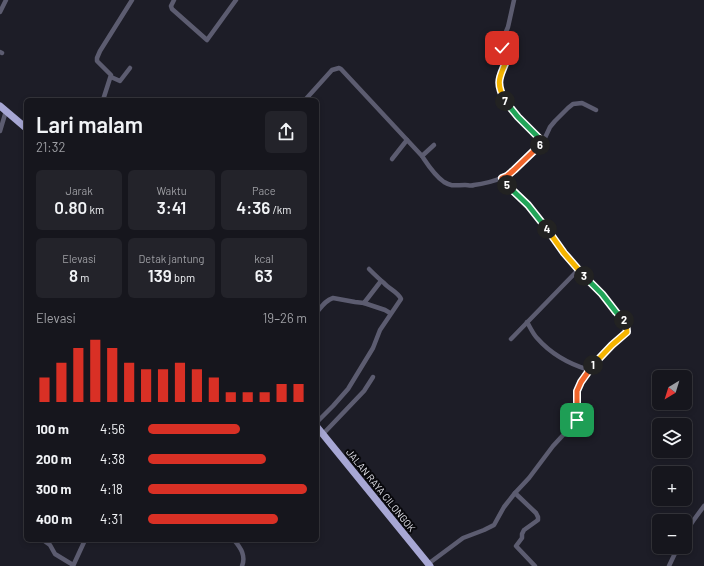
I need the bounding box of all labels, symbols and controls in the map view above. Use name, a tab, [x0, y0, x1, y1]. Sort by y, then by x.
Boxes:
pin	[485, 31, 519, 65]
icon: check	[491, 37, 513, 59]
pin: 7	[495, 91, 515, 111]
text: 7	[502, 94, 508, 107]
text: Lari malam	[36, 111, 143, 137]
button: share	[265, 111, 307, 153]
pin: 6	[530, 135, 550, 155]
text: 6	[537, 138, 543, 151]
text: 21:32	[36, 139, 65, 155]
pin: 5	[497, 175, 517, 195]
text: 5	[504, 178, 510, 191]
text: Jarak	[66, 184, 93, 197]
text: Waktu	[156, 184, 187, 197]
text: Pace	[252, 184, 276, 197]
text: 0.80	[54, 197, 87, 217]
text: 3:41	[157, 197, 186, 217]
text: 4:36	[236, 197, 270, 217]
text: km	[87, 203, 104, 216]
text: /km	[270, 203, 291, 216]
pin: 4	[537, 219, 557, 239]
text: 4	[544, 222, 550, 235]
text: Elevasi	[62, 252, 96, 265]
text: Detak jantung	[139, 252, 204, 265]
text: kcal	[254, 252, 273, 265]
text: 8	[69, 265, 78, 285]
text: 139	[148, 265, 172, 285]
text: 63	[255, 265, 273, 285]
pin: 3	[574, 266, 594, 286]
text: 3	[581, 269, 587, 282]
text: m	[78, 271, 89, 284]
text: bpm	[172, 271, 195, 284]
text: Elevasi	[36, 310, 76, 326]
text: 19–26 m	[263, 310, 307, 326]
pin: 2	[614, 310, 634, 330]
text: 2	[621, 313, 627, 326]
pin: 1	[583, 355, 603, 375]
text: 1	[591, 358, 595, 371]
north arrow	[652, 370, 692, 410]
map controls	[652, 370, 692, 554]
pin	[560, 403, 594, 437]
icon: arrive	[566, 409, 588, 431]
button: layers	[652, 418, 692, 458]
text: 100 m	[36, 421, 69, 437]
text: 4:56	[100, 421, 125, 437]
street label: JALAN RAYA CILONGOK	[344, 446, 418, 534]
text: 200 m	[36, 451, 72, 467]
text: 4:38	[100, 451, 125, 467]
button: +	[652, 466, 692, 506]
text: 300 m	[36, 481, 71, 497]
text: 4:18	[100, 481, 123, 497]
text: 400 m	[36, 511, 72, 527]
text: 4:31	[100, 511, 123, 527]
button: −	[652, 514, 692, 554]

